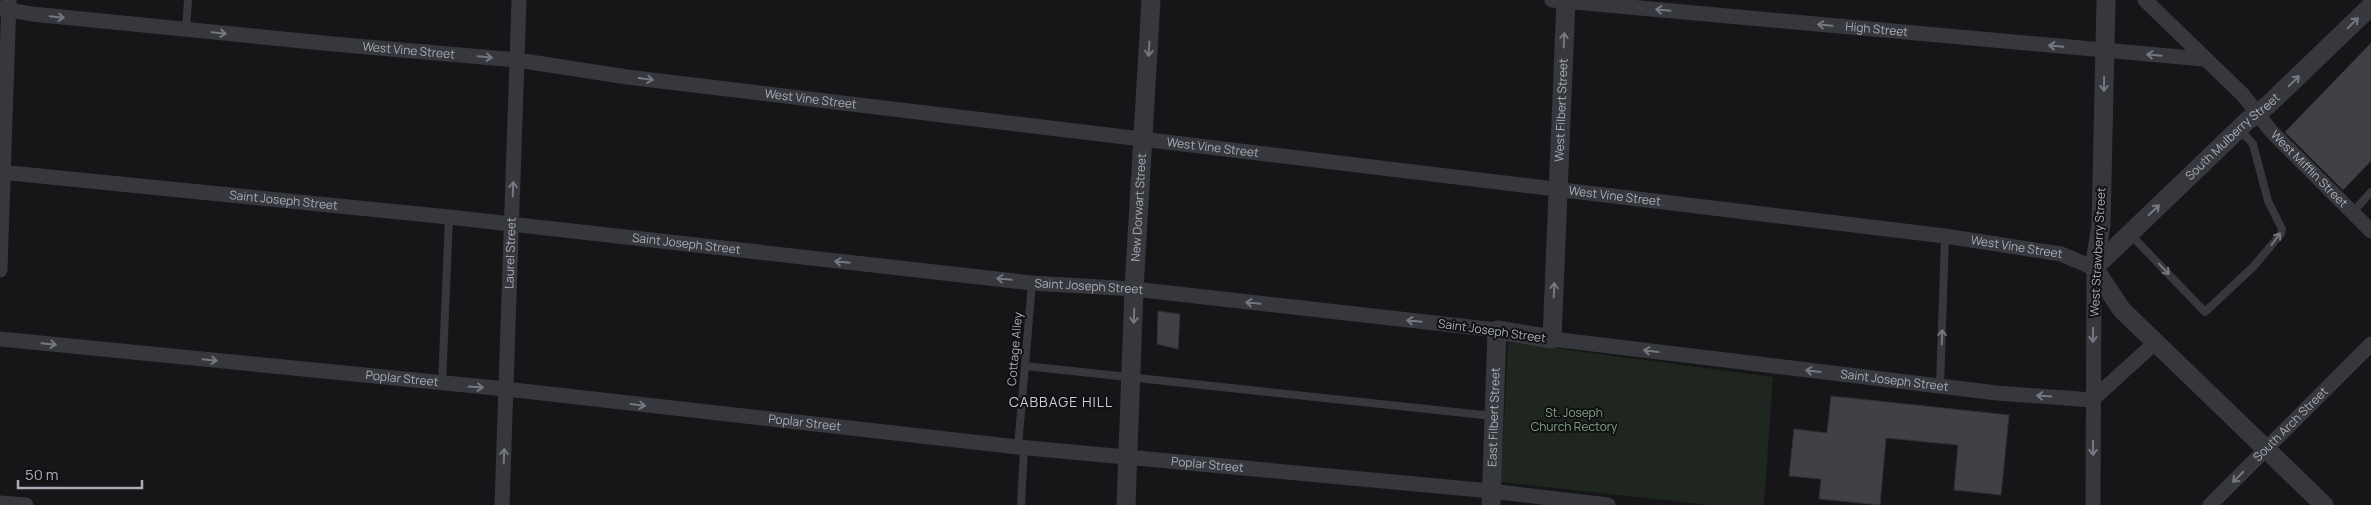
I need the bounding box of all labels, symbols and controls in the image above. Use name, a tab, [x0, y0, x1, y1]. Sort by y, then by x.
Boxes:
one-way arrow	[1655, 6, 1671, 15]
one-way arrow	[49, 12, 65, 21]
one-way arrow	[2347, 17, 2359, 30]
street label: High Street	[1845, 18, 1909, 40]
one-way arrow	[1817, 20, 1833, 30]
one-way arrow	[211, 28, 227, 38]
one-way arrow	[1559, 33, 1569, 49]
street label: West Vine Street	[362, 38, 456, 63]
one-way arrow	[1144, 40, 1153, 56]
one-way arrow	[2048, 42, 2064, 51]
one-way arrow	[2147, 50, 2163, 60]
one-way arrow	[477, 52, 493, 62]
street label: West Filbert Street	[1550, 58, 1572, 162]
one-way arrow	[638, 74, 654, 84]
one-way arrow	[2099, 75, 2109, 91]
one-way arrow	[2287, 75, 2300, 87]
street label: West Vine Street	[764, 85, 858, 113]
street label: South Mulberry Street	[2181, 89, 2284, 184]
street label: West Mifflin Street	[2267, 126, 2352, 211]
street label: West Vine Street	[1166, 133, 1260, 161]
street label: New Dorwart Street	[1127, 152, 1150, 262]
one-way arrow	[508, 181, 518, 198]
street label: West Vine Street	[1568, 182, 1662, 210]
street label: Saint Joseph Street	[229, 186, 339, 214]
street label: West Strawberry Street	[2086, 187, 2109, 317]
one-way arrow	[2148, 204, 2161, 216]
street label: Laurel Street	[500, 217, 520, 289]
street label: Saint Joseph Street	[631, 229, 742, 258]
street label: West Vine Street	[1970, 231, 2064, 262]
one-way arrow	[2271, 233, 2282, 246]
one-way arrow	[835, 257, 851, 267]
one-way arrow	[2158, 263, 2170, 275]
one-way arrow	[996, 274, 1012, 284]
street label: Saint Joseph Street	[1034, 274, 1144, 298]
one-way arrow	[1549, 282, 1559, 298]
one-way arrow	[1245, 298, 1261, 308]
one-way arrow	[1129, 307, 1138, 323]
street label: Cottage Alley	[1003, 311, 1026, 387]
street label: Saint Joseph Street	[1437, 315, 1547, 347]
one-way arrow	[1407, 316, 1423, 326]
one-way arrow	[2088, 326, 2098, 342]
one-way arrow	[1937, 330, 1947, 346]
one-way arrow	[40, 339, 56, 349]
one-way arrow	[1644, 346, 1660, 356]
one-way arrow	[202, 356, 218, 365]
street label: Saint Joseph Street	[1839, 365, 1950, 395]
street label: Poplar Street	[365, 366, 439, 390]
one-way arrow	[1805, 366, 1821, 376]
street label: East Filbert Street	[1483, 367, 1504, 467]
one-way arrow	[468, 383, 484, 392]
street label: South Arch Street	[2249, 383, 2332, 465]
district label: CABBAGE HILL	[1009, 392, 1113, 411]
one-way arrow	[2036, 392, 2052, 401]
one-way arrow	[630, 400, 646, 410]
park label: St. Joseph Church Rectory	[1531, 404, 1618, 435]
street label: Poplar Street	[767, 410, 842, 435]
one-way arrow	[2088, 440, 2098, 456]
one-way arrow	[499, 449, 508, 465]
street label: Poplar Street	[1170, 452, 1245, 476]
scale bar	[18, 458, 141, 490]
text: 50 m	[25, 464, 59, 485]
one-way arrow	[2233, 470, 2245, 482]

